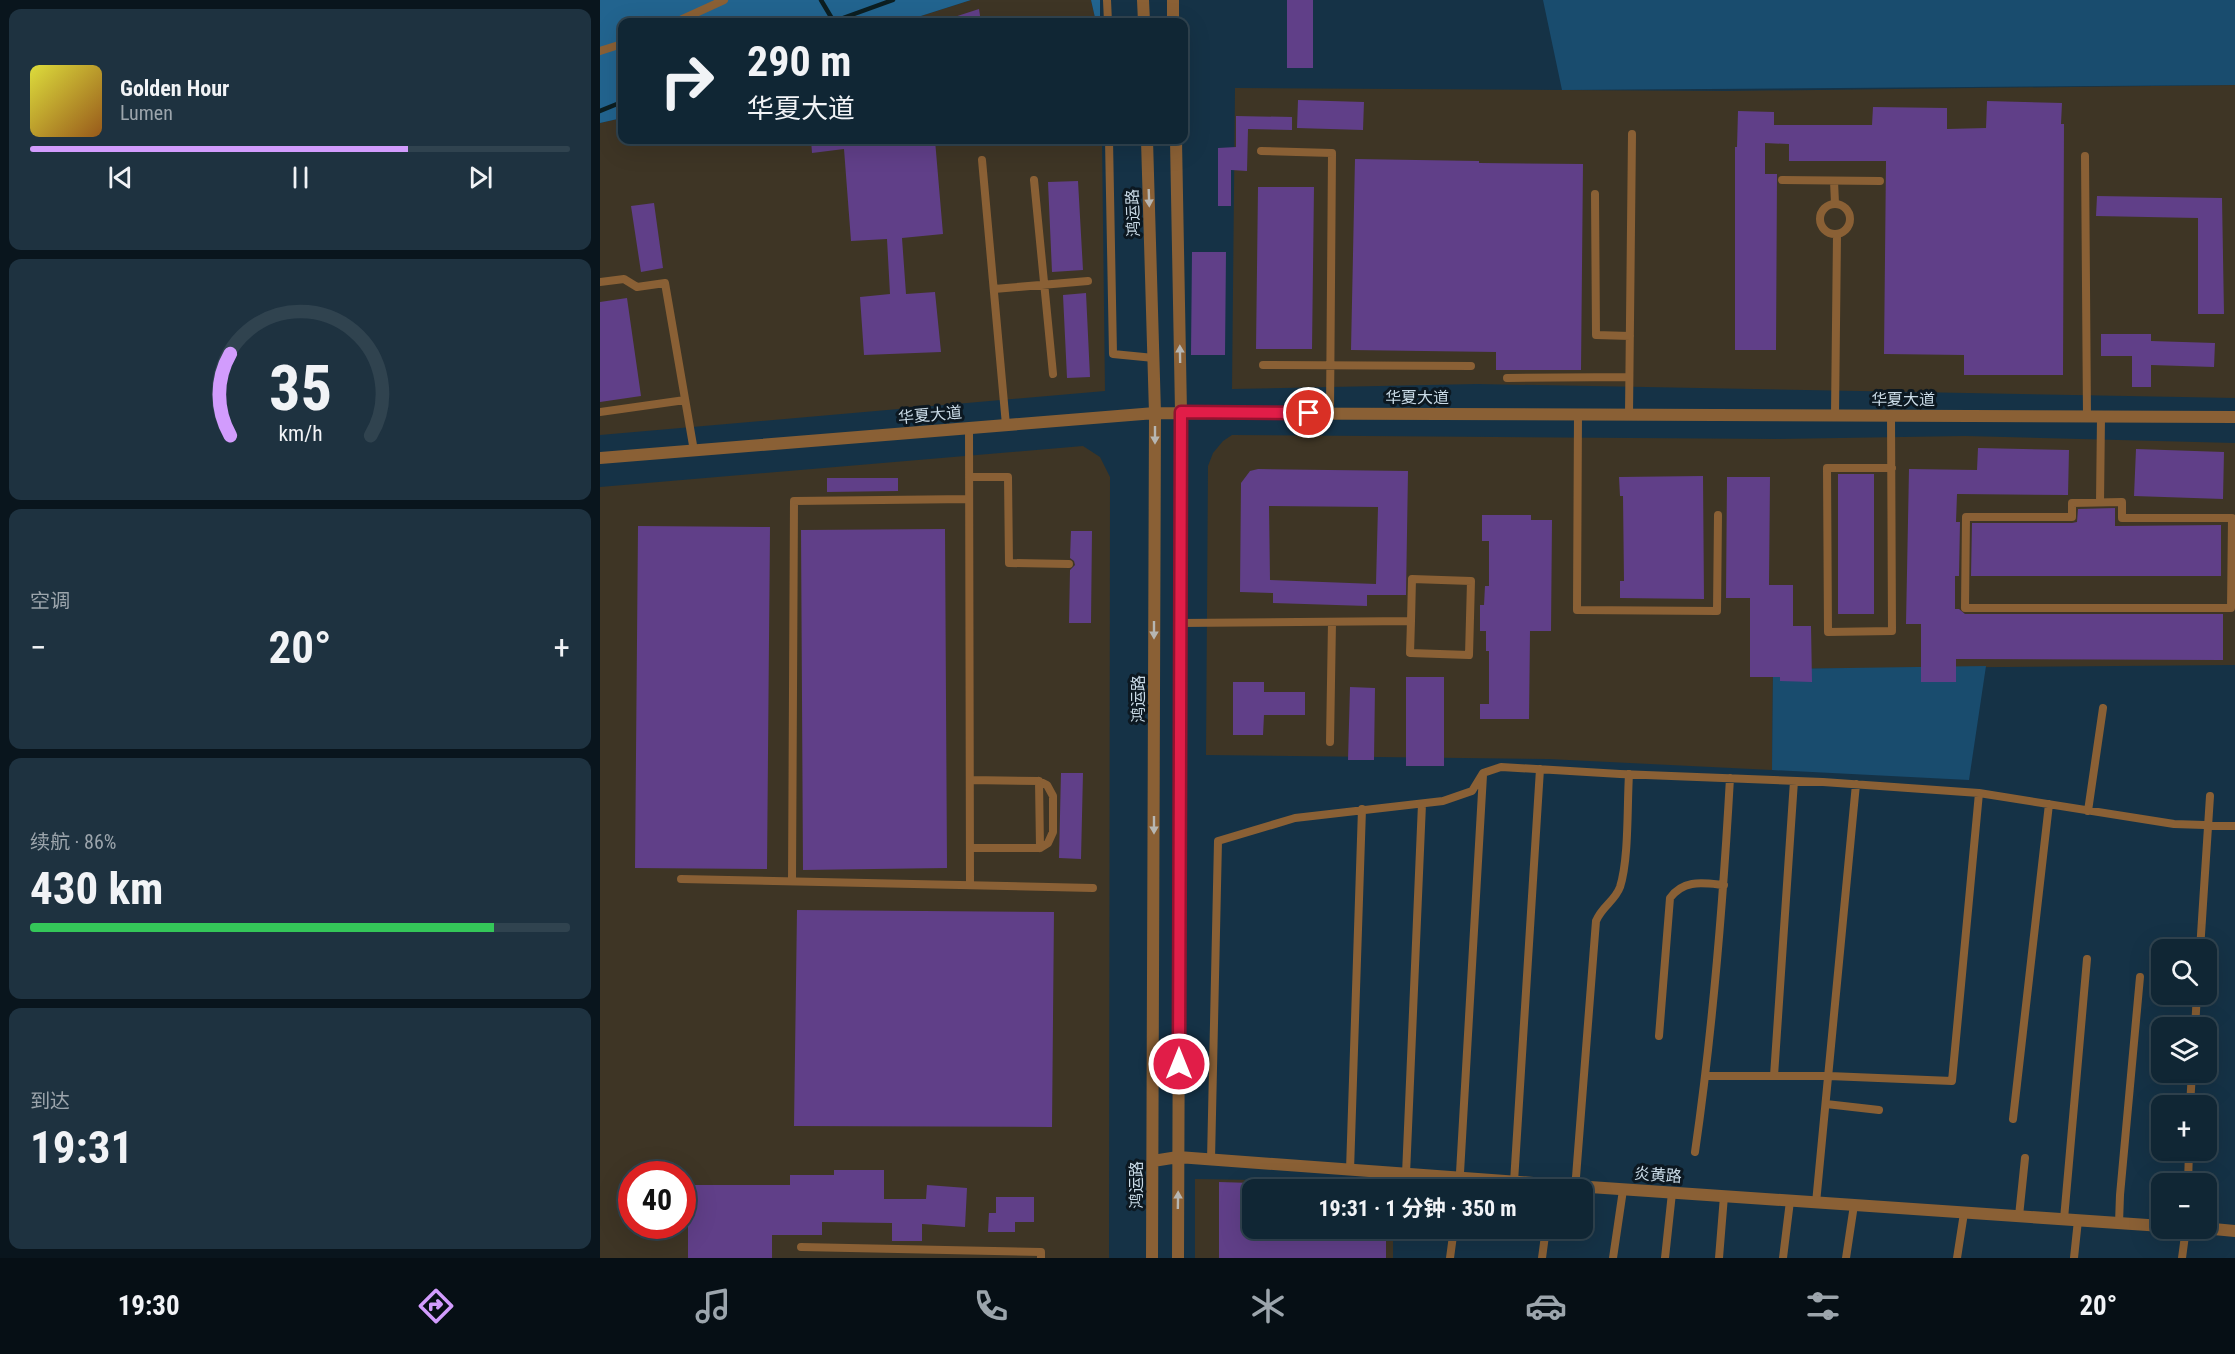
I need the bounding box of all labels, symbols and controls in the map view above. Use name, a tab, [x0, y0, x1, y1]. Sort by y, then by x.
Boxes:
text: 290 m	[747, 37, 852, 86]
icon: right	[648, 42, 726, 120]
text: Golden Hour	[120, 76, 229, 101]
text: 华夏大道	[747, 93, 855, 125]
text: Lumen	[120, 101, 173, 125]
icon: previous	[104, 161, 137, 194]
icon: pause	[284, 161, 317, 194]
icon: next	[464, 161, 497, 194]
one-way arrow	[1144, 188, 1154, 207]
street label: 鸿运路	[1123, 189, 1143, 237]
one-way arrow	[1175, 344, 1185, 363]
text: 35	[268, 352, 332, 425]
pin	[1283, 387, 1334, 438]
street label: 华夏大道	[1385, 388, 1449, 407]
street label: 华夏大道	[1871, 390, 1935, 409]
icon: arrive	[1292, 396, 1325, 429]
street label: 华夏大道	[897, 403, 963, 427]
text: km/h	[278, 422, 322, 447]
one-way arrow	[1150, 425, 1160, 444]
text: 空调	[30, 589, 70, 613]
one-way arrow	[1149, 620, 1159, 639]
text: 20°	[269, 621, 332, 674]
text: −	[30, 628, 47, 667]
text: +	[554, 628, 570, 667]
street label: 鸿运路	[1129, 675, 1148, 723]
one-way arrow	[1149, 815, 1159, 834]
text: 续航 · 86%	[30, 830, 116, 854]
text: 430 km	[30, 862, 163, 915]
map controls	[2151, 939, 2217, 1239]
button: search	[2151, 939, 2217, 1005]
button: layers	[2151, 1017, 2217, 1083]
position arrow	[1147, 1032, 1211, 1096]
text: 到达	[30, 1089, 70, 1113]
button: +	[2151, 1095, 2217, 1161]
text: 19:31	[30, 1121, 133, 1174]
speed limit sign: 40	[618, 1161, 696, 1239]
street label: 鸿运路	[1127, 1161, 1146, 1209]
street label: 炎黄路	[1633, 1164, 1683, 1186]
button: −	[2151, 1173, 2217, 1239]
one-way arrow	[1173, 1190, 1183, 1209]
text: 19:31 · 1 分钟 · 350 m	[1318, 1196, 1517, 1221]
icon: directions	[415, 1285, 457, 1327]
icon: music	[692, 1285, 734, 1327]
icon: phone	[970, 1285, 1012, 1327]
icon: climate	[1247, 1285, 1289, 1327]
icon: car	[1525, 1285, 1567, 1327]
icon: filters	[1802, 1285, 1844, 1327]
text: 19:30	[118, 1290, 180, 1322]
text: 20°	[2079, 1290, 2117, 1322]

